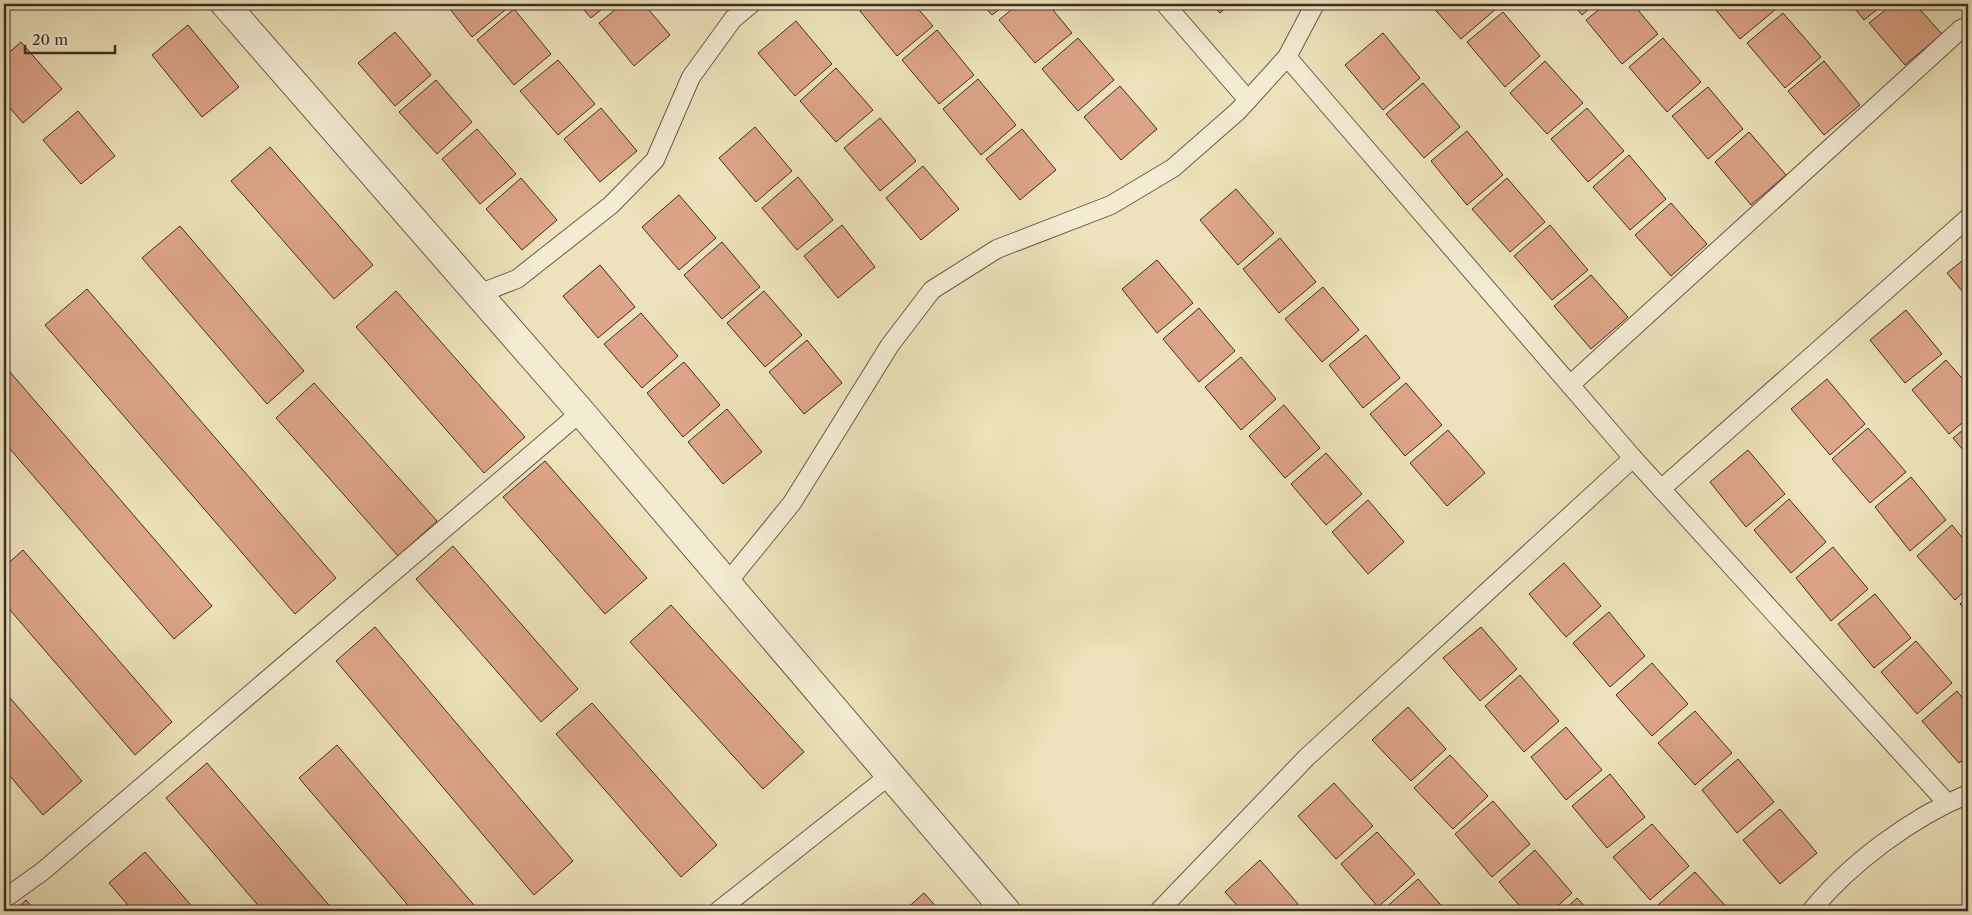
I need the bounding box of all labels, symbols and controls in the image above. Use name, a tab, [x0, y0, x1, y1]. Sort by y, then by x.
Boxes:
scale bar	[25, 22, 115, 54]
text: 20 m	[32, 30, 68, 49]

